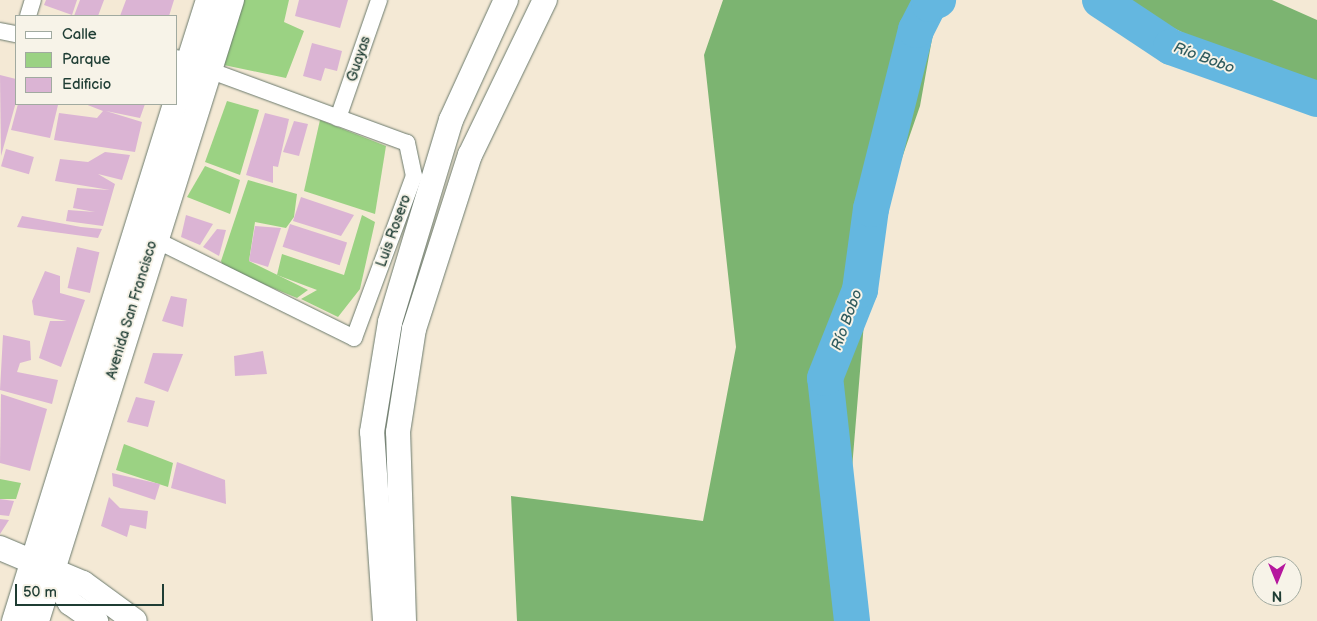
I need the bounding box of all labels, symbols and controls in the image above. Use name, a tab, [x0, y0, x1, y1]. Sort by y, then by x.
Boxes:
legend	[15, 15, 178, 105]
text: Calle	[62, 25, 97, 44]
street label: Guayas	[343, 34, 375, 84]
water label: Río Bobo	[1171, 39, 1237, 77]
text: Parque	[62, 50, 110, 69]
text: Edificio	[62, 75, 111, 94]
street label: Luis Rosero	[373, 193, 415, 269]
street label: Avenida San Francisco	[103, 239, 161, 381]
water label: Río Bobo	[828, 287, 866, 353]
north arrow	[1252, 556, 1302, 606]
scale bar	[18, 574, 166, 606]
text: 50 m	[23, 583, 57, 602]
text: N	[1272, 587, 1282, 604]

